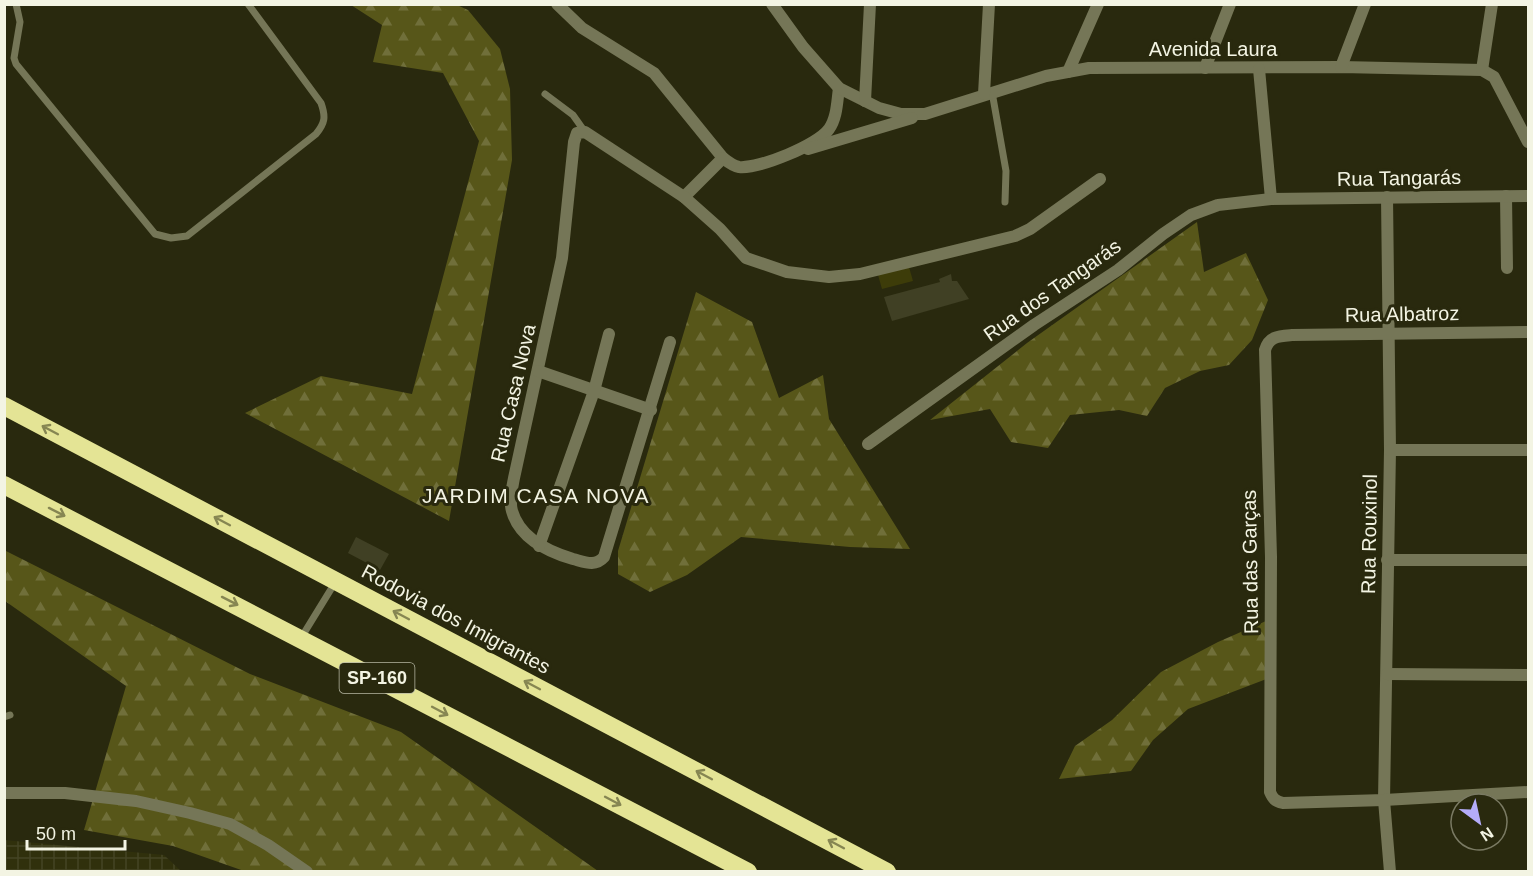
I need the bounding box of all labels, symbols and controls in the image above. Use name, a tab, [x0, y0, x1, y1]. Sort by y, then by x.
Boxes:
street label: Avenida Laura	[1149, 38, 1278, 60]
street label: Rua Tangarás	[1337, 166, 1461, 190]
street label: Rua dos Tangarás	[979, 235, 1125, 345]
street label: Rua Albatroz	[1345, 302, 1459, 326]
street label: Rua Casa Nova	[486, 321, 540, 464]
one-way arrow	[42, 424, 59, 436]
street label: Rua Rouxinol	[1357, 474, 1381, 594]
district label: JARDIM CASA NOVA	[422, 484, 650, 507]
street label: Rua das Garças	[1238, 490, 1262, 634]
one-way arrow	[47, 507, 65, 518]
one-way arrow	[214, 515, 232, 526]
street label: Rodovia dos Imigrantes	[358, 560, 554, 678]
one-way arrow	[221, 595, 238, 607]
one-way arrow	[392, 609, 410, 620]
road number: SP-160	[340, 663, 415, 693]
one-way arrow	[523, 679, 541, 690]
one-way arrow	[431, 705, 449, 717]
one-way arrow	[696, 769, 714, 781]
north arrow	[1449, 792, 1509, 852]
one-way arrow	[604, 795, 621, 807]
scale bar	[27, 813, 124, 851]
text: 50 m	[36, 824, 76, 844]
text: N	[1477, 824, 1496, 844]
one-way arrow	[827, 838, 845, 849]

